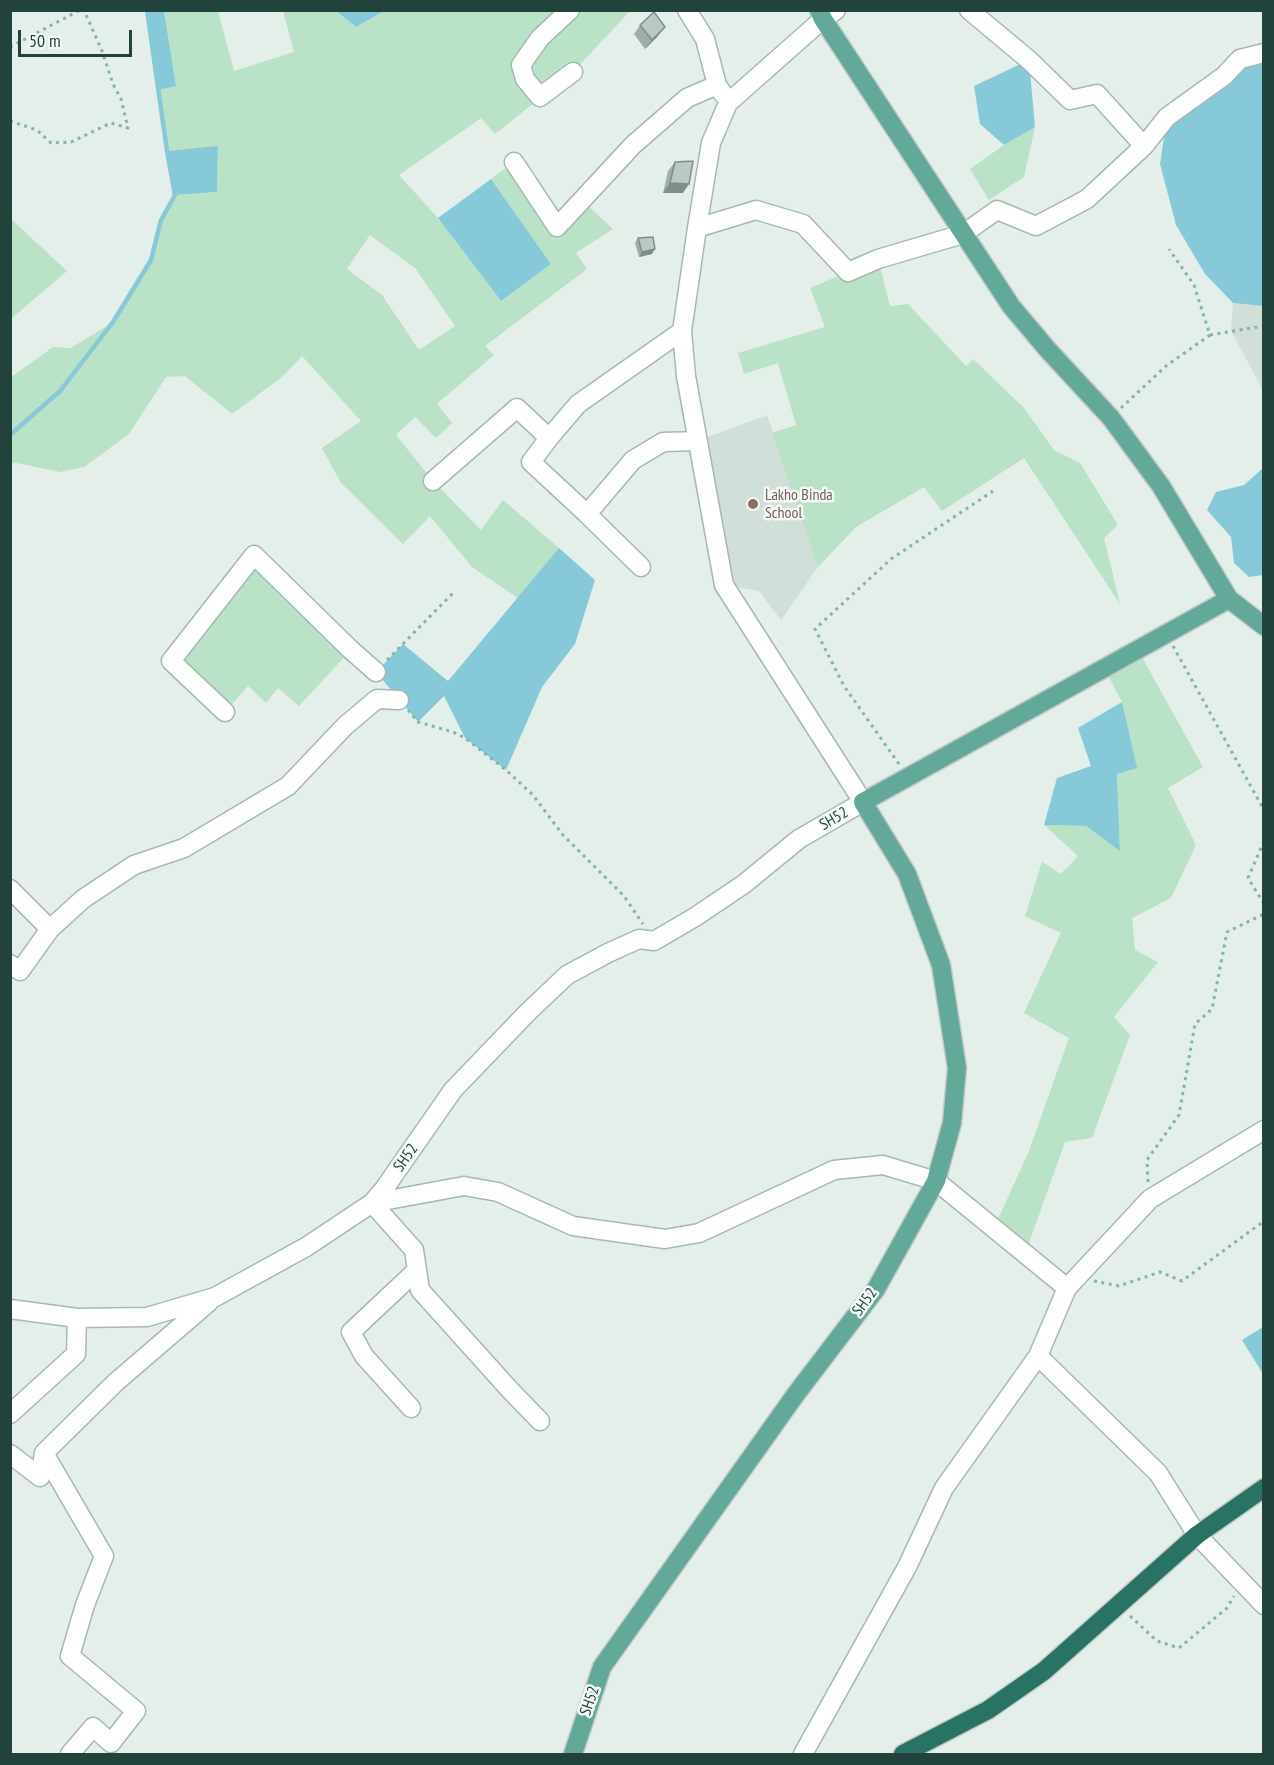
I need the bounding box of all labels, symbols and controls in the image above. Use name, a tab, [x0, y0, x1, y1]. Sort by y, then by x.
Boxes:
scale bar	[21, 18, 135, 56]
text: 50 m	[29, 29, 61, 52]
place label: Lakho Binda School	[765, 485, 833, 523]
marker: Lakho Binda School	[746, 497, 760, 511]
street label: SH52	[816, 803, 852, 835]
street label: SH52	[390, 1140, 422, 1176]
street label: SH52	[848, 1284, 882, 1320]
street label: SH52	[576, 1684, 604, 1718]

